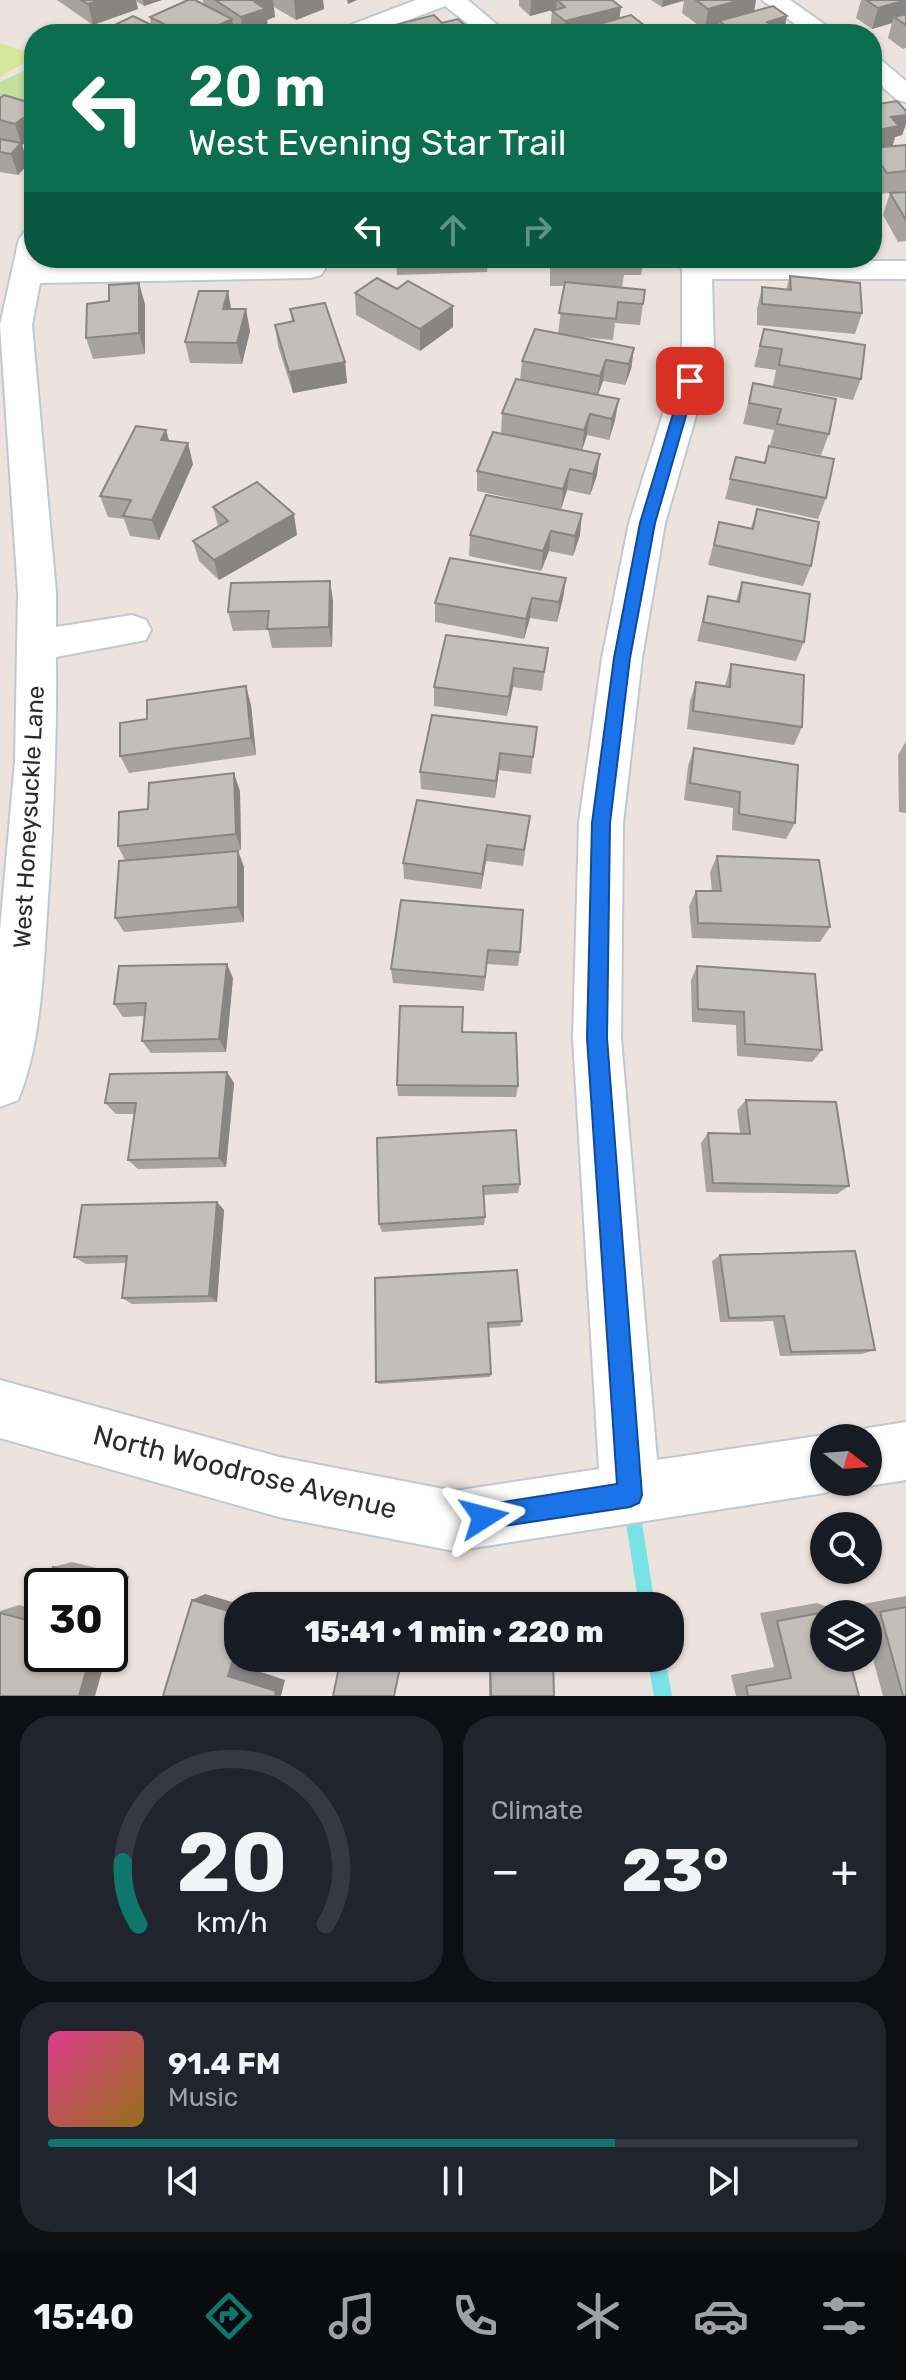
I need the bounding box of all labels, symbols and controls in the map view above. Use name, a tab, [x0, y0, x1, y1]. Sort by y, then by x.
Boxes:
text: 20 m	[188, 54, 326, 120]
icon: left	[56, 56, 160, 160]
text: West Evening Star Trail	[188, 121, 567, 164]
icon: left	[347, 208, 391, 252]
icon: ahead	[431, 208, 475, 252]
icon: right	[515, 208, 559, 252]
pin	[656, 347, 724, 415]
icon: arrive	[668, 359, 712, 403]
street label: West Honeysuckle Lane	[8, 685, 50, 949]
street label: North Woodrose Avenue	[90, 1418, 400, 1526]
north arrow	[810, 1424, 882, 1496]
map controls	[810, 1424, 882, 1672]
position arrow	[442, 1475, 526, 1559]
button: search	[810, 1512, 882, 1584]
speed limit sign: 30	[24, 1568, 128, 1672]
button: layers	[810, 1600, 882, 1672]
text: 15:41 · 1 min · 220 m	[304, 1614, 604, 1650]
text: Climate	[491, 1795, 583, 1826]
text: 20	[176, 1813, 287, 1912]
text: 23°	[622, 1835, 729, 1906]
text: −	[491, 1845, 520, 1897]
text: +	[831, 1845, 858, 1897]
text: km/h	[196, 1905, 267, 1939]
text: 91.4 FM	[168, 2046, 281, 2082]
text: Music	[168, 2082, 238, 2113]
icon: previous	[161, 2159, 205, 2203]
icon: pause	[431, 2159, 475, 2203]
icon: next	[701, 2159, 745, 2203]
icon: directions	[201, 2288, 257, 2344]
icon: music	[324, 2288, 380, 2344]
icon: phone	[447, 2288, 503, 2344]
icon: climate	[570, 2288, 626, 2344]
icon: car	[693, 2288, 749, 2344]
icon: filters	[816, 2288, 872, 2344]
text: 15:40	[34, 2295, 134, 2338]

